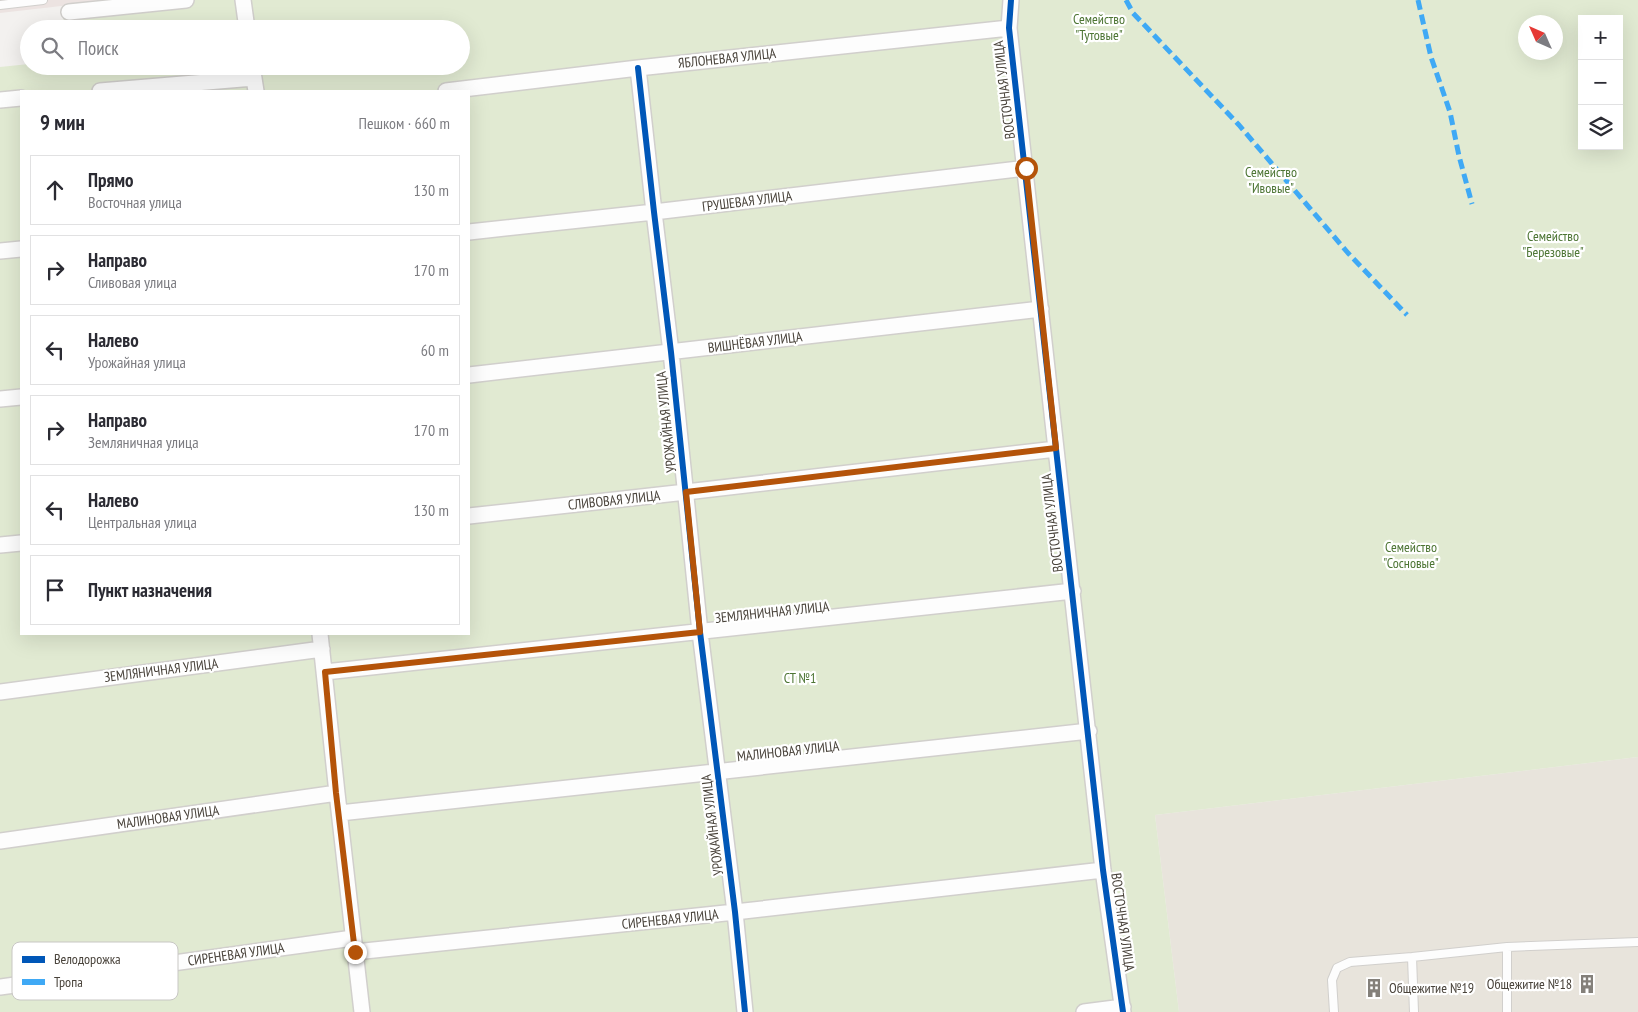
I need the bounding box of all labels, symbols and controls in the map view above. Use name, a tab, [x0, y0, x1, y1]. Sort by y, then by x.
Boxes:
park label: Семейство "Тутовые"	[1073, 10, 1125, 44]
north arrow	[1518, 15, 1563, 60]
map controls	[1578, 15, 1623, 150]
button: +	[1578, 15, 1623, 60]
search box	[20, 20, 470, 75]
icon: search	[38, 34, 66, 62]
text: Поиск	[78, 36, 119, 60]
street label: ВОСТОЧНАЯ УЛИЦА	[989, 39, 1019, 140]
street label: ЯБЛОНЕВАЯ УЛИЦА	[677, 44, 777, 72]
button: −	[1578, 60, 1623, 105]
button: layers	[1578, 105, 1623, 150]
text: 9 мин	[40, 109, 85, 136]
text: Пешком · 660 m	[359, 113, 450, 133]
route start	[1015, 157, 1038, 180]
park label: Семейство "Ивовые"	[1245, 163, 1297, 197]
text: Прямо	[88, 168, 133, 192]
icon: ahead	[41, 176, 69, 204]
text: 130 m	[414, 180, 449, 200]
street label: ГРУШЕВАЯ УЛИЦА	[701, 186, 793, 215]
text: Восточная улица	[88, 192, 182, 212]
park label: Семейство "Березовые"	[1522, 227, 1584, 261]
text: Направо	[88, 248, 147, 272]
icon: right	[41, 256, 69, 284]
text: 170 m	[414, 260, 449, 280]
text: Сливовая улица	[88, 272, 177, 292]
street label: ВИШНЁВАЯ УЛИЦА	[707, 327, 804, 357]
text: Налево	[88, 328, 139, 352]
icon: left	[41, 336, 69, 364]
text: 60 m	[421, 340, 449, 360]
text: Урожайная улица	[88, 352, 186, 372]
street label: УРОЖАЙНАЯ УЛИЦА	[652, 370, 680, 473]
text: Направо	[88, 408, 147, 432]
icon: right	[41, 416, 69, 444]
text: 170 m	[414, 420, 449, 440]
text: Земляничная улица	[88, 432, 199, 452]
street label: ВОСТОЧНАЯ УЛИЦА	[1037, 472, 1067, 573]
street label: СЛИВОВАЯ УЛИЦА	[567, 486, 661, 514]
text: Налево	[88, 488, 139, 512]
icon: left	[41, 496, 69, 524]
text: 130 m	[414, 500, 449, 520]
text: Центральная улица	[88, 512, 197, 532]
park label: Семейство "Сосновые"	[1383, 538, 1439, 572]
icon: arrive	[41, 576, 69, 604]
text: Пункт назначения	[88, 578, 212, 602]
street label: ЗЕМЛЯНИЧНАЯ УЛИЦА	[714, 597, 830, 627]
street label: ЗЕМЛЯНИЧНАЯ УЛИЦА	[103, 654, 219, 686]
park label: СТ №1	[784, 669, 816, 687]
street label: МАЛИНОВАЯ УЛИЦА	[736, 737, 840, 765]
street label: УРОЖАЙНАЯ УЛИЦА	[697, 773, 727, 877]
street label: МАЛИНОВАЯ УЛИЦА	[116, 801, 220, 833]
street label: ВОСТОЧНАЯ УЛИЦА	[1107, 872, 1139, 973]
street label: СИРЕНЕВАЯ УЛИЦА	[621, 905, 720, 933]
street label: СИРЕНЕВАЯ УЛИЦА	[187, 938, 286, 970]
route end	[344, 941, 367, 964]
legend	[12, 942, 178, 1000]
text: Велодорожка	[54, 950, 121, 968]
text: Тропа	[54, 973, 83, 991]
building icon: Общежитие №18	[1576, 973, 1598, 995]
place label: Общежитие №18	[1487, 975, 1572, 993]
building icon: Общежитие №19	[1363, 977, 1385, 999]
place label: Общежитие №19	[1389, 979, 1474, 997]

